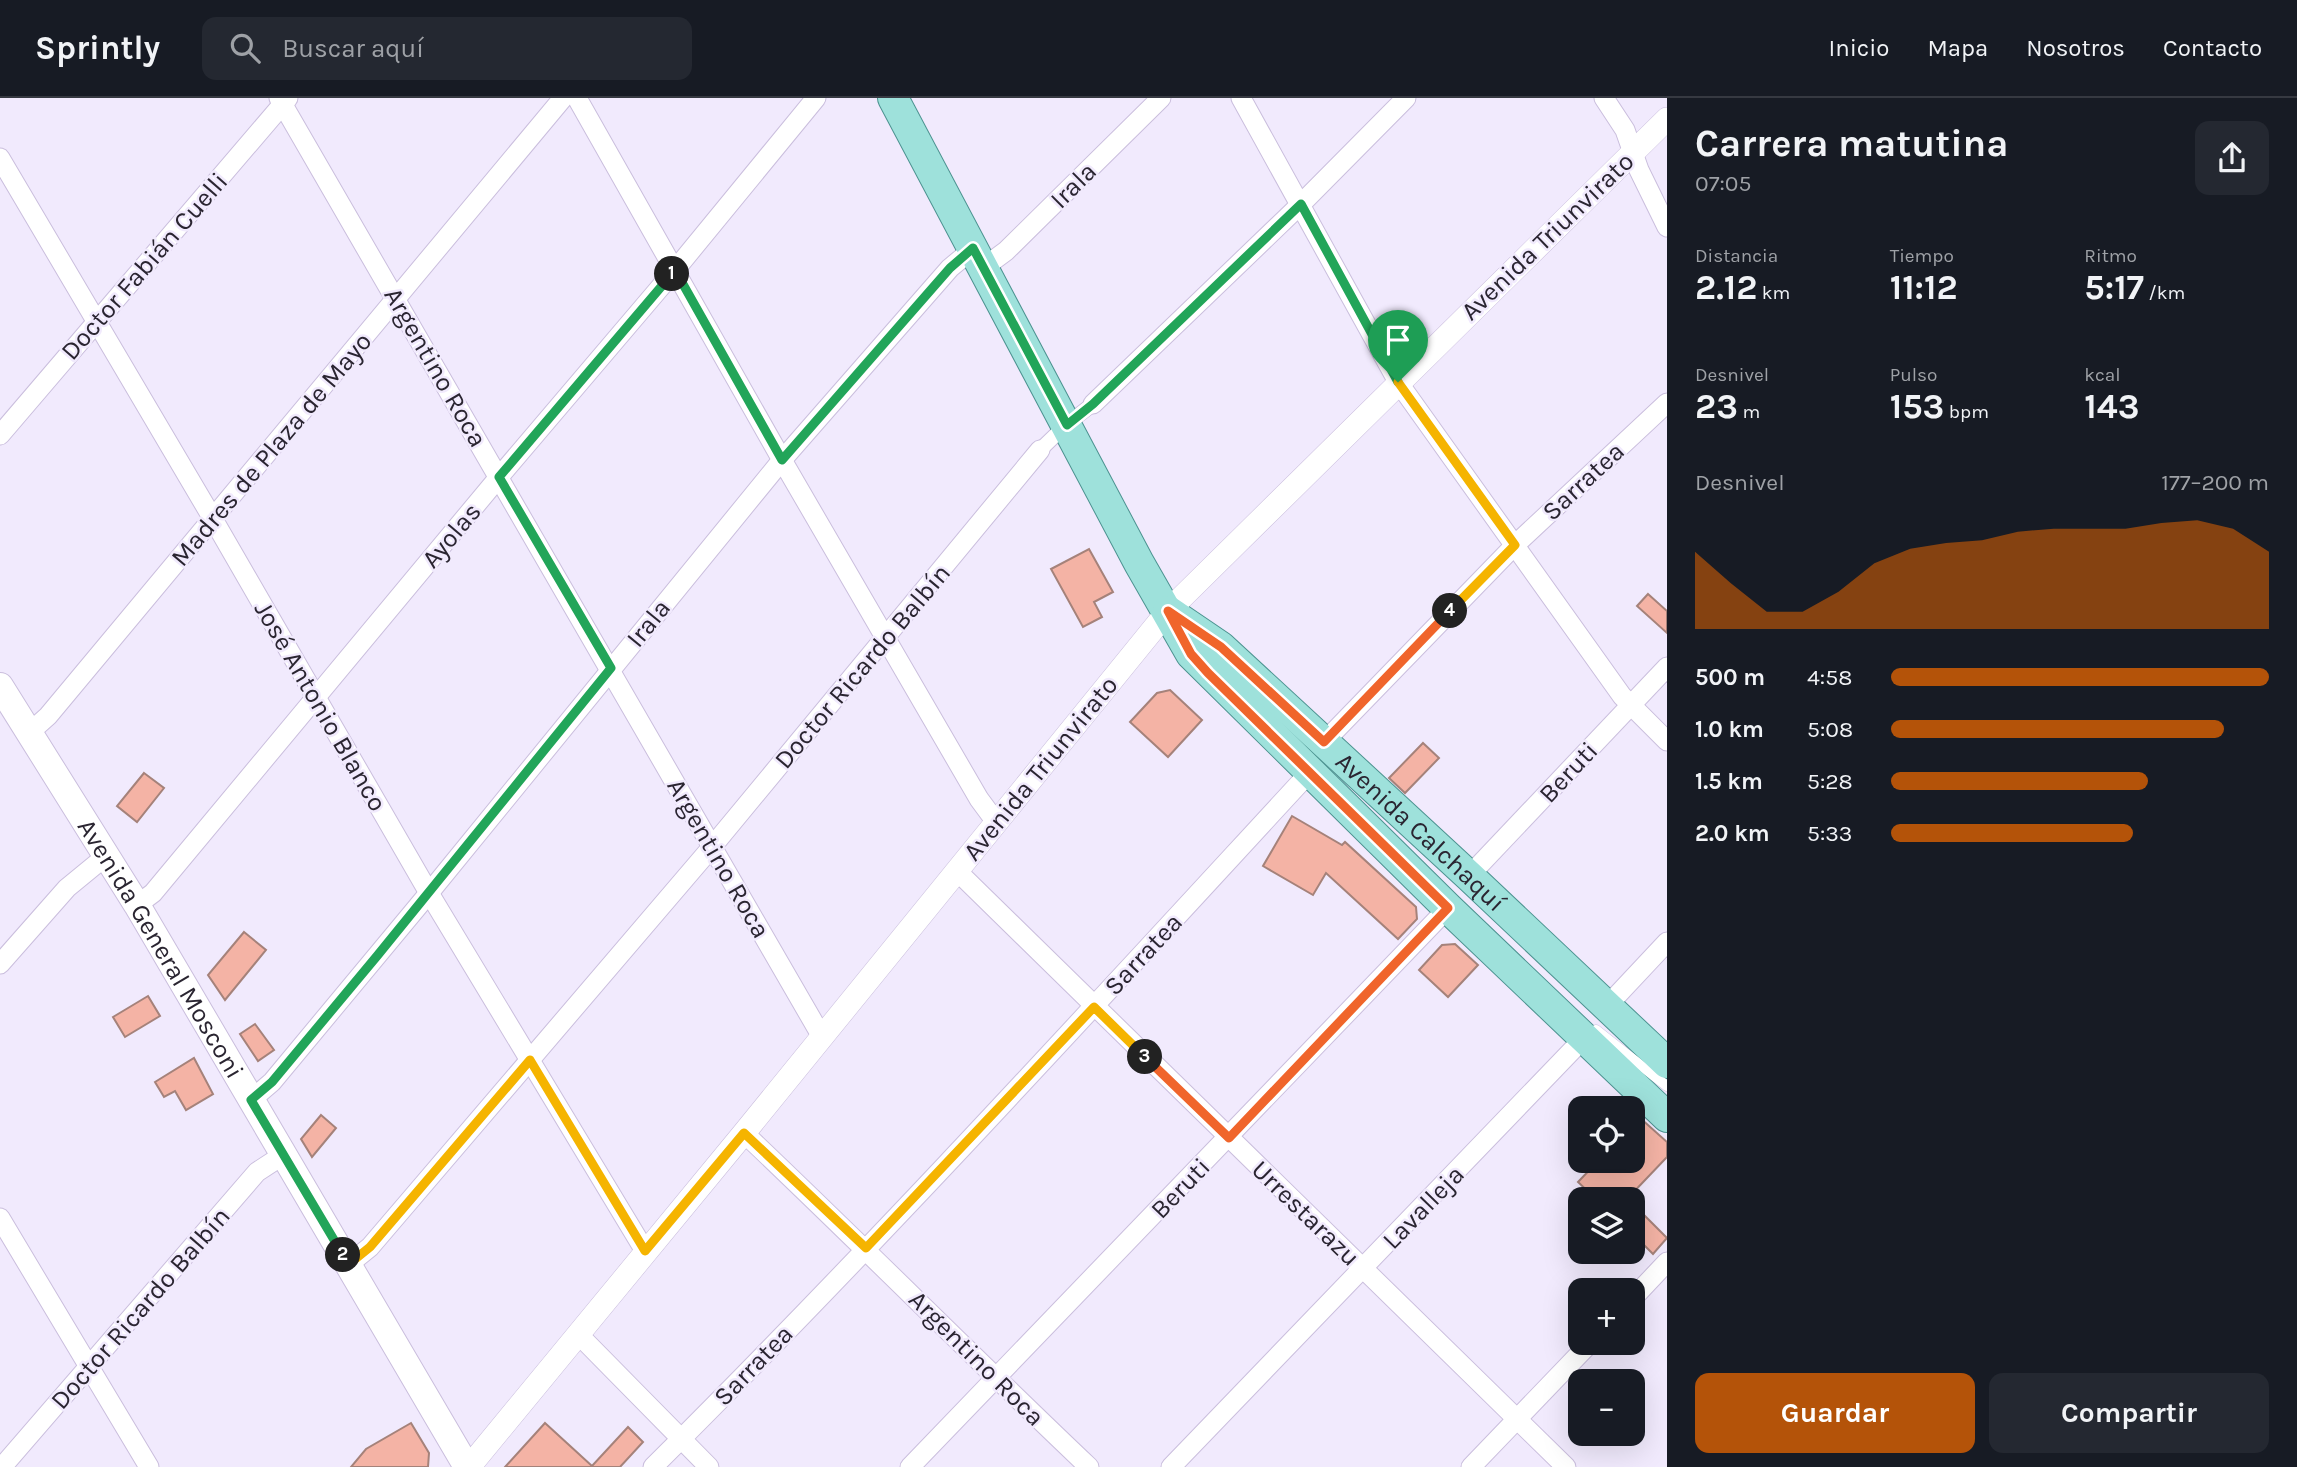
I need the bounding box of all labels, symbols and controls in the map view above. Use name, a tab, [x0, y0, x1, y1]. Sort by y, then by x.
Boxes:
search box	[202, 17, 692, 80]
text: Sprintly	[35, 29, 160, 67]
icon: search	[226, 29, 264, 67]
text: Buscar aquí	[282, 33, 424, 64]
text: Inicio	[1828, 34, 1889, 62]
text: Mapa	[1927, 34, 1988, 62]
text: Nosotros	[2026, 34, 2125, 62]
text: Contacto	[2163, 34, 2262, 62]
text: Carrera matutina	[1695, 121, 2009, 166]
button: share	[2195, 121, 2269, 195]
street label: Avenida Triunvirato	[1454, 146, 1640, 327]
street label: Irala	[1044, 156, 1103, 215]
street label: Doctor Fabián Cuelli	[54, 166, 234, 366]
text: 07:05	[1695, 170, 1751, 197]
text: Distancia	[1695, 245, 1778, 267]
text: Tiempo	[1890, 245, 1954, 267]
text: Ritmo	[2084, 245, 2137, 267]
pin: 1	[654, 256, 690, 292]
text: 1	[668, 262, 675, 284]
text: 2.12	[1695, 267, 1757, 308]
text: 11:12	[1890, 267, 1958, 308]
text: 5:17	[2084, 267, 2144, 308]
street label: Argentino Roca	[377, 282, 494, 453]
text: km	[1757, 282, 1790, 304]
text: /km	[2144, 282, 2185, 304]
pin	[1368, 310, 1428, 382]
icon: arrive	[1379, 321, 1417, 359]
street label: Madres de Plaza de Mayo	[164, 326, 378, 573]
text: Desnivel	[1695, 364, 1769, 386]
text: Pulso	[1890, 364, 1937, 386]
text: kcal	[2084, 364, 2121, 386]
text: 23	[1695, 386, 1738, 427]
text: 153	[1890, 386, 1944, 427]
text: 143	[2084, 386, 2139, 427]
text: m	[1738, 401, 1760, 423]
text: bpm	[1944, 401, 1989, 423]
street label: Sarratea	[1536, 436, 1631, 527]
text: Desnivel	[1695, 469, 1785, 496]
text: 177–200 m	[2161, 469, 2269, 496]
street label: Ayolas	[415, 496, 488, 574]
street label: Doctor Ricardo Balbín	[768, 558, 957, 775]
street label: Irala	[620, 593, 677, 654]
pin: 4	[1432, 594, 1468, 628]
street label: José Antonio Blanco	[248, 596, 393, 817]
text: 4	[1444, 599, 1455, 621]
text: 500 m	[1695, 664, 1765, 691]
text: 4:58	[1807, 664, 1852, 691]
street label: Avenida Triunvirato	[956, 670, 1124, 867]
text: 1.0 km	[1695, 716, 1764, 743]
text: 5:08	[1807, 716, 1853, 743]
street label: Beruti	[1532, 735, 1604, 809]
street label: Avenida Calchaquí	[1329, 746, 1512, 918]
text: 1.5 km	[1695, 768, 1763, 795]
text: 5:28	[1807, 768, 1853, 795]
street label: Argentino Roca	[660, 773, 777, 944]
street label: Avenida General Mosconi	[71, 813, 250, 1084]
text: 2.0 km	[1695, 820, 1770, 847]
text: 5:33	[1807, 820, 1852, 847]
street label: Sarratea	[1098, 907, 1189, 1002]
pin: 3	[1128, 1040, 1162, 1074]
text: 3	[1139, 1045, 1150, 1067]
map controls	[1568, 1096, 1645, 1446]
button: locate	[1568, 1096, 1645, 1173]
street label: Beruti	[1144, 1152, 1217, 1225]
street label: Urrestarazu	[1245, 1154, 1366, 1273]
street label: Lavalleja	[1376, 1159, 1471, 1256]
button: layers	[1568, 1187, 1645, 1264]
street label: Doctor Ricardo Balbín	[44, 1201, 237, 1416]
pin: 2	[326, 1238, 360, 1272]
text: 2	[337, 1243, 348, 1265]
button: +	[1568, 1278, 1645, 1355]
street label: Argentino Roca	[902, 1284, 1051, 1433]
street label: Sarratea	[707, 1318, 799, 1412]
button: −	[1568, 1369, 1645, 1446]
button: Guardar	[1695, 1373, 1975, 1453]
button: Compartir	[1989, 1373, 2269, 1453]

